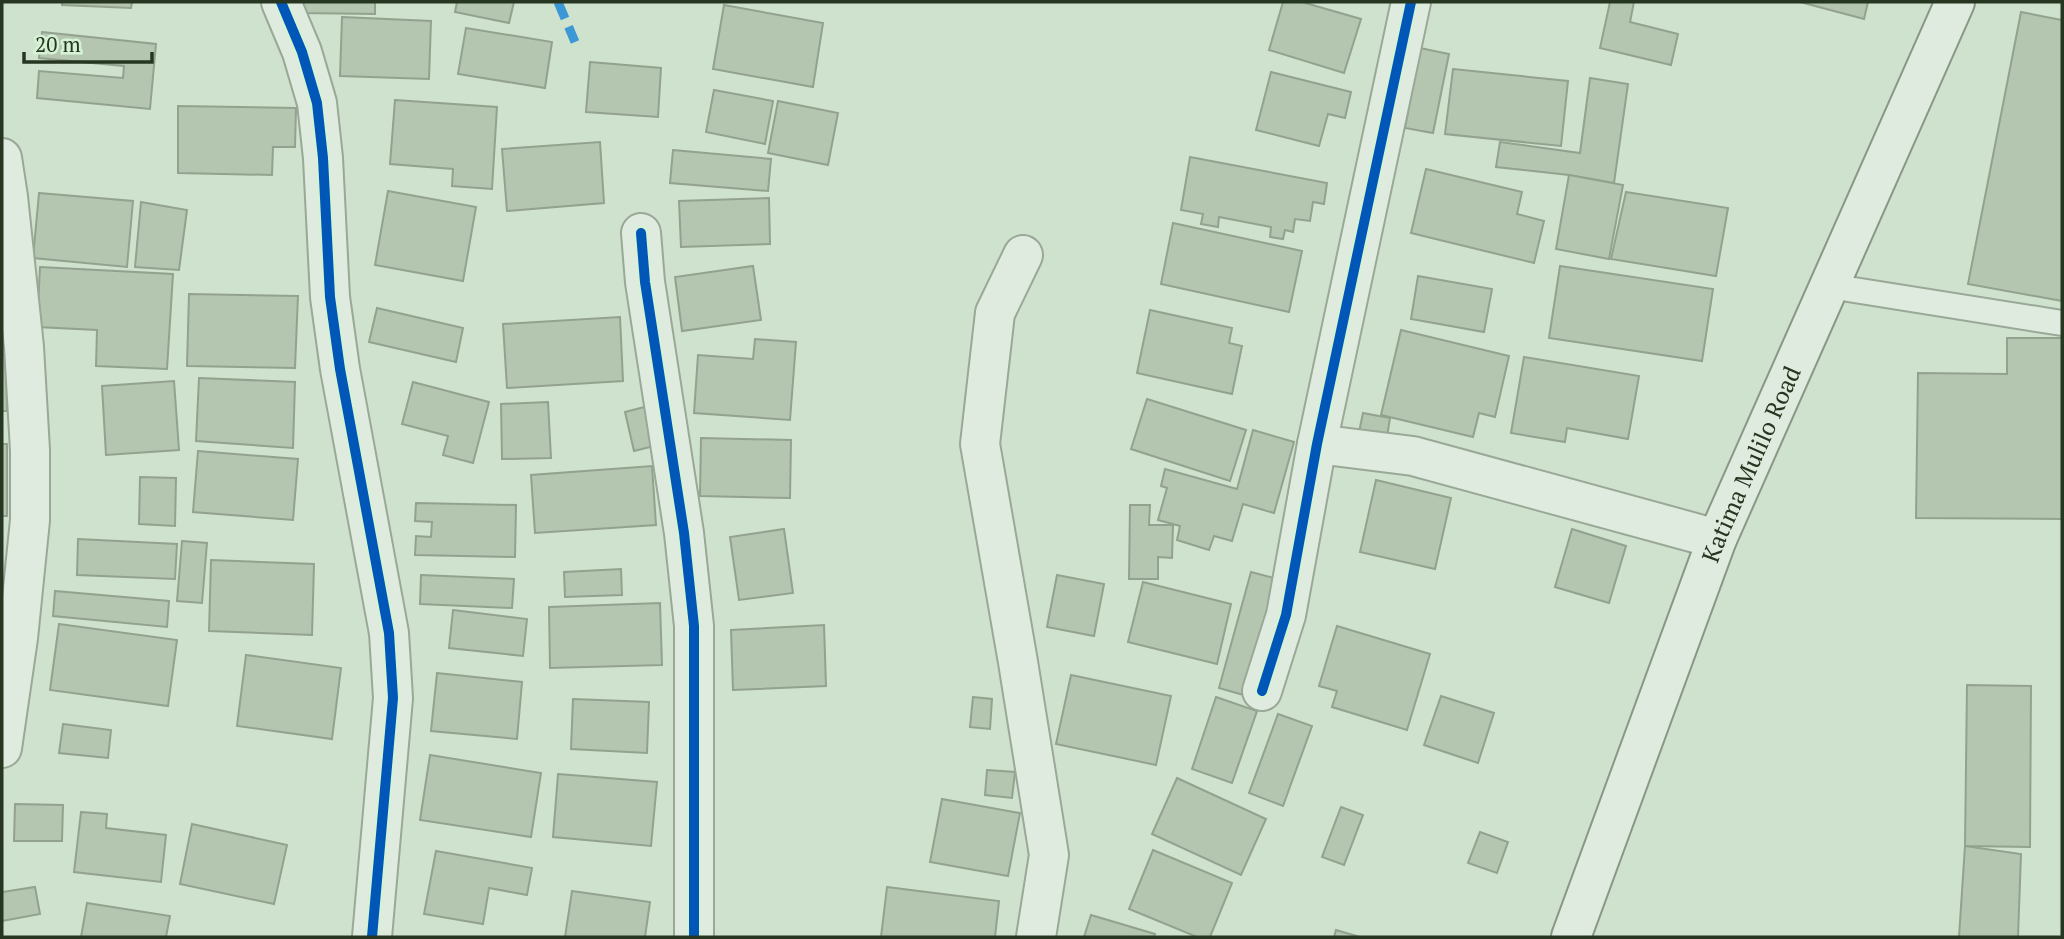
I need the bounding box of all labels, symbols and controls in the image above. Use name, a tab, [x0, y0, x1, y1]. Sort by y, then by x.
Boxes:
scale bar	[24, 21, 152, 65]
text: 20 m	[35, 30, 81, 58]
street label: Katima Mulilo Road	[1694, 361, 1808, 567]

